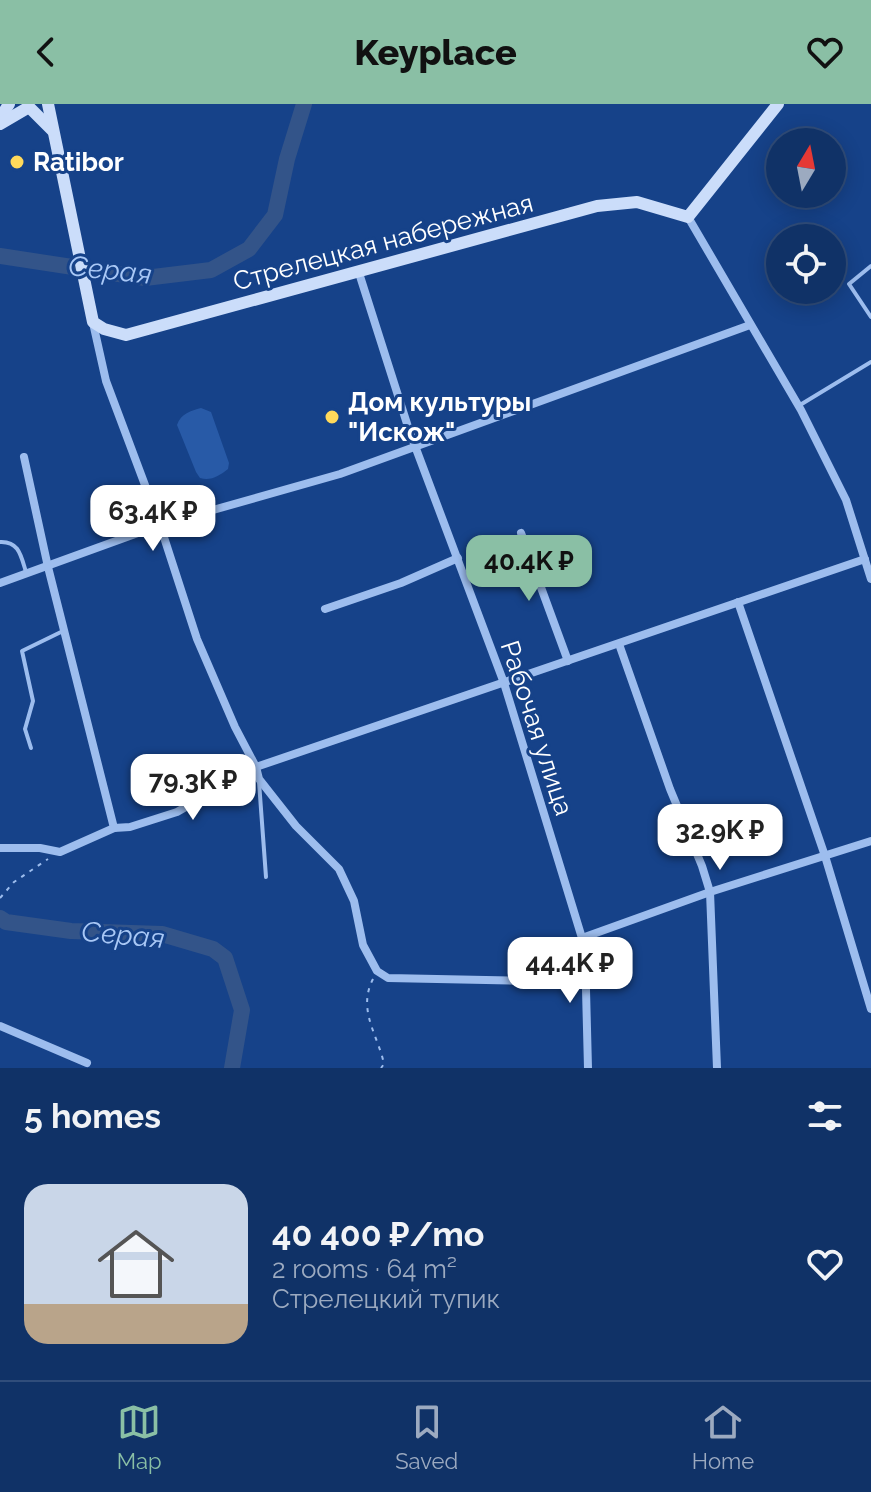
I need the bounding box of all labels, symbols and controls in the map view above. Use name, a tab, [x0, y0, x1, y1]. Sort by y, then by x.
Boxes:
icon: back	[24, 30, 68, 74]
icon: heart	[803, 30, 847, 74]
text: Keyplace	[354, 31, 517, 73]
north arrow	[766, 128, 846, 208]
map controls	[766, 128, 846, 304]
place label: Ratibor	[33, 147, 124, 177]
marker: Ratibor	[8, 153, 26, 171]
street label: Стрелецкая набережная	[230, 187, 536, 297]
button: locate	[766, 224, 846, 304]
water label: Серая	[67, 249, 153, 291]
place label: Дом культуры "Искож"	[348, 387, 531, 447]
marker: Дом культуры "Искож"	[323, 408, 341, 426]
pin: 63.4K ₽	[79, 485, 227, 553]
text: 63.4K ₽	[108, 496, 198, 526]
pin: 40.4K ₽	[455, 535, 603, 603]
text: 40.4K ₽	[484, 546, 574, 576]
street label: Рабочая улица	[495, 637, 579, 819]
pin: 79.3K ₽	[119, 754, 267, 822]
text: 79.3K ₽	[149, 765, 237, 795]
pin: 32.9K ₽	[646, 804, 794, 872]
text: 32.9K ₽	[676, 815, 764, 845]
water label: Серая	[80, 915, 166, 955]
pin: 44.4K ₽	[496, 937, 644, 1005]
text: 44.4K ₽	[526, 948, 614, 978]
icon: filters	[803, 1094, 847, 1138]
text: 5 homes	[24, 1096, 161, 1136]
text: 40 400 ₽/mo	[272, 1214, 484, 1254]
icon: home	[88, 1216, 184, 1312]
icon: heart	[803, 1242, 847, 1286]
text: 2 rooms · 64 m²	[272, 1254, 457, 1284]
text: Стрелецкий тупик	[272, 1284, 500, 1314]
tab: Map	[117, 1400, 162, 1474]
tab: Saved	[395, 1400, 458, 1474]
tab: Home	[692, 1400, 754, 1474]

